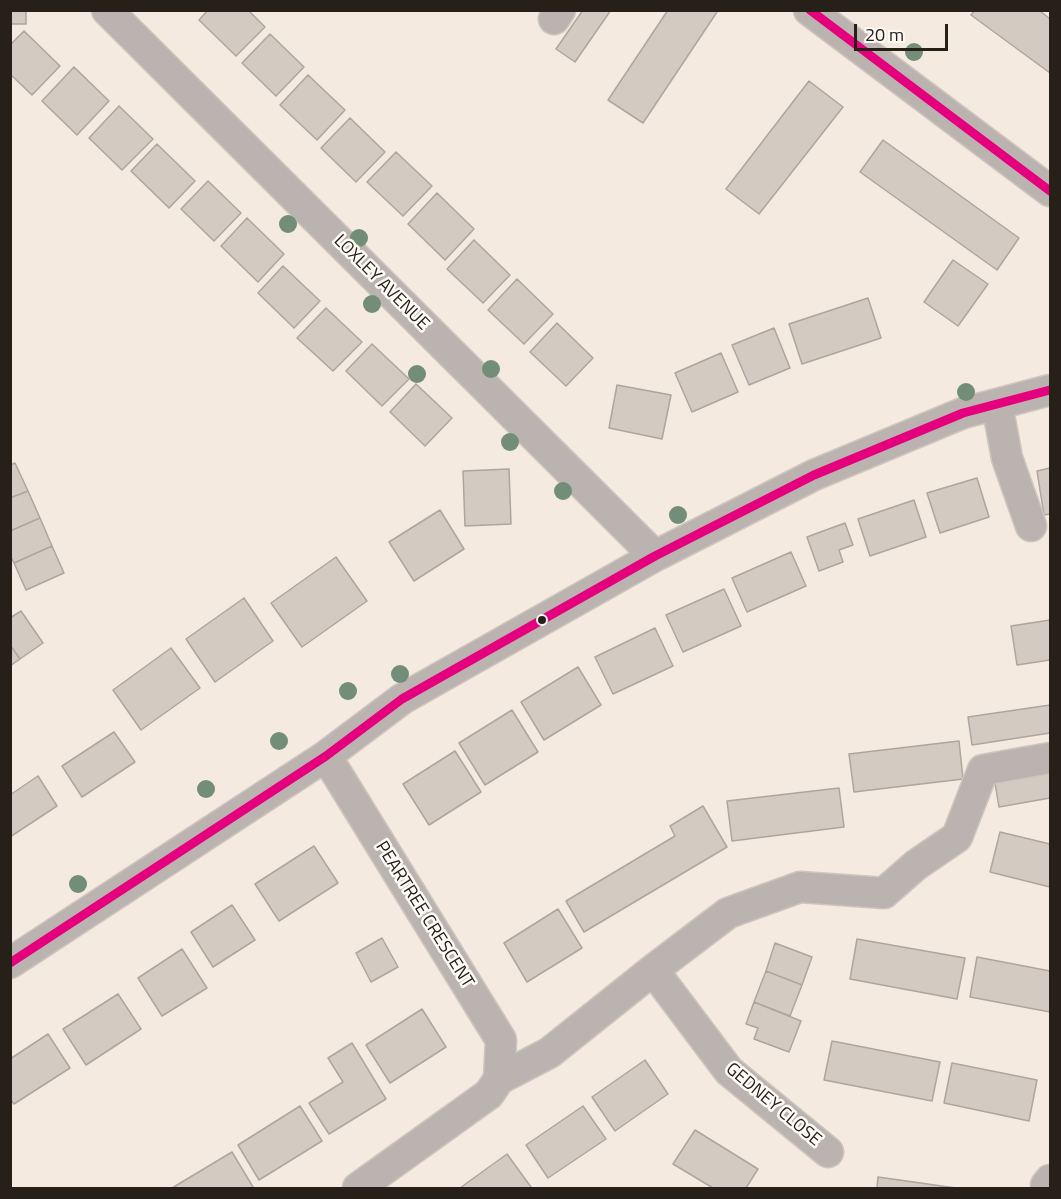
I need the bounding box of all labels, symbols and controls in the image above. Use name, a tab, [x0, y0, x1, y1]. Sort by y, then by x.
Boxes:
scale bar	[857, 12, 952, 50]
text: 20 m	[865, 21, 904, 48]
street label: LOXLEY AVENUE	[329, 231, 433, 335]
unlabelled marker	[536, 614, 548, 626]
street label: PEARTREE CRESCENT	[370, 838, 478, 992]
street label: GEDNEY CLOSE	[721, 1059, 825, 1151]

